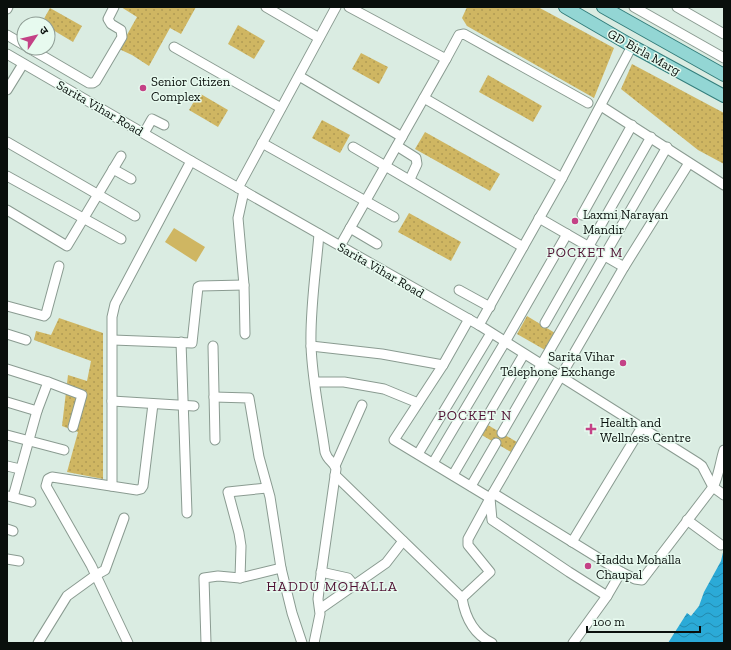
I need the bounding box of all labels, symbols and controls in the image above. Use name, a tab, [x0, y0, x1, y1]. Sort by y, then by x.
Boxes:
north arrow	[16, 16, 56, 56]
text: उ	[37, 24, 51, 37]
street label: GD Birla Marg	[605, 26, 683, 78]
place label: Senior Citizen Complex	[151, 74, 231, 104]
street label: Sarita Vihar Road	[54, 77, 146, 139]
marker: Senior Citizen Complex	[138, 83, 148, 93]
place label: Laxmi Narayan Mandir	[583, 207, 669, 237]
marker: Laxmi Narayan Mandir	[570, 216, 580, 226]
street label: Sarita Vihar Road	[335, 239, 427, 301]
district label: POCKET M	[547, 244, 623, 261]
place label: Sarita Vihar Telephone Exchange	[500, 349, 615, 379]
marker: Sarita Vihar Telephone Exchange	[618, 358, 628, 368]
district label: POCKET N	[438, 407, 512, 424]
place label: Health and Wellness Centre	[600, 415, 691, 445]
marker: Health and Wellness Centre	[585, 423, 597, 435]
place label: Haddu Mohalla Chaupal	[596, 552, 682, 582]
marker: Haddu Mohalla Chaupal	[583, 561, 593, 571]
district label: HADDU MOHALLA	[266, 578, 398, 595]
scale bar	[587, 608, 700, 634]
text: 100 m	[593, 615, 625, 629]

